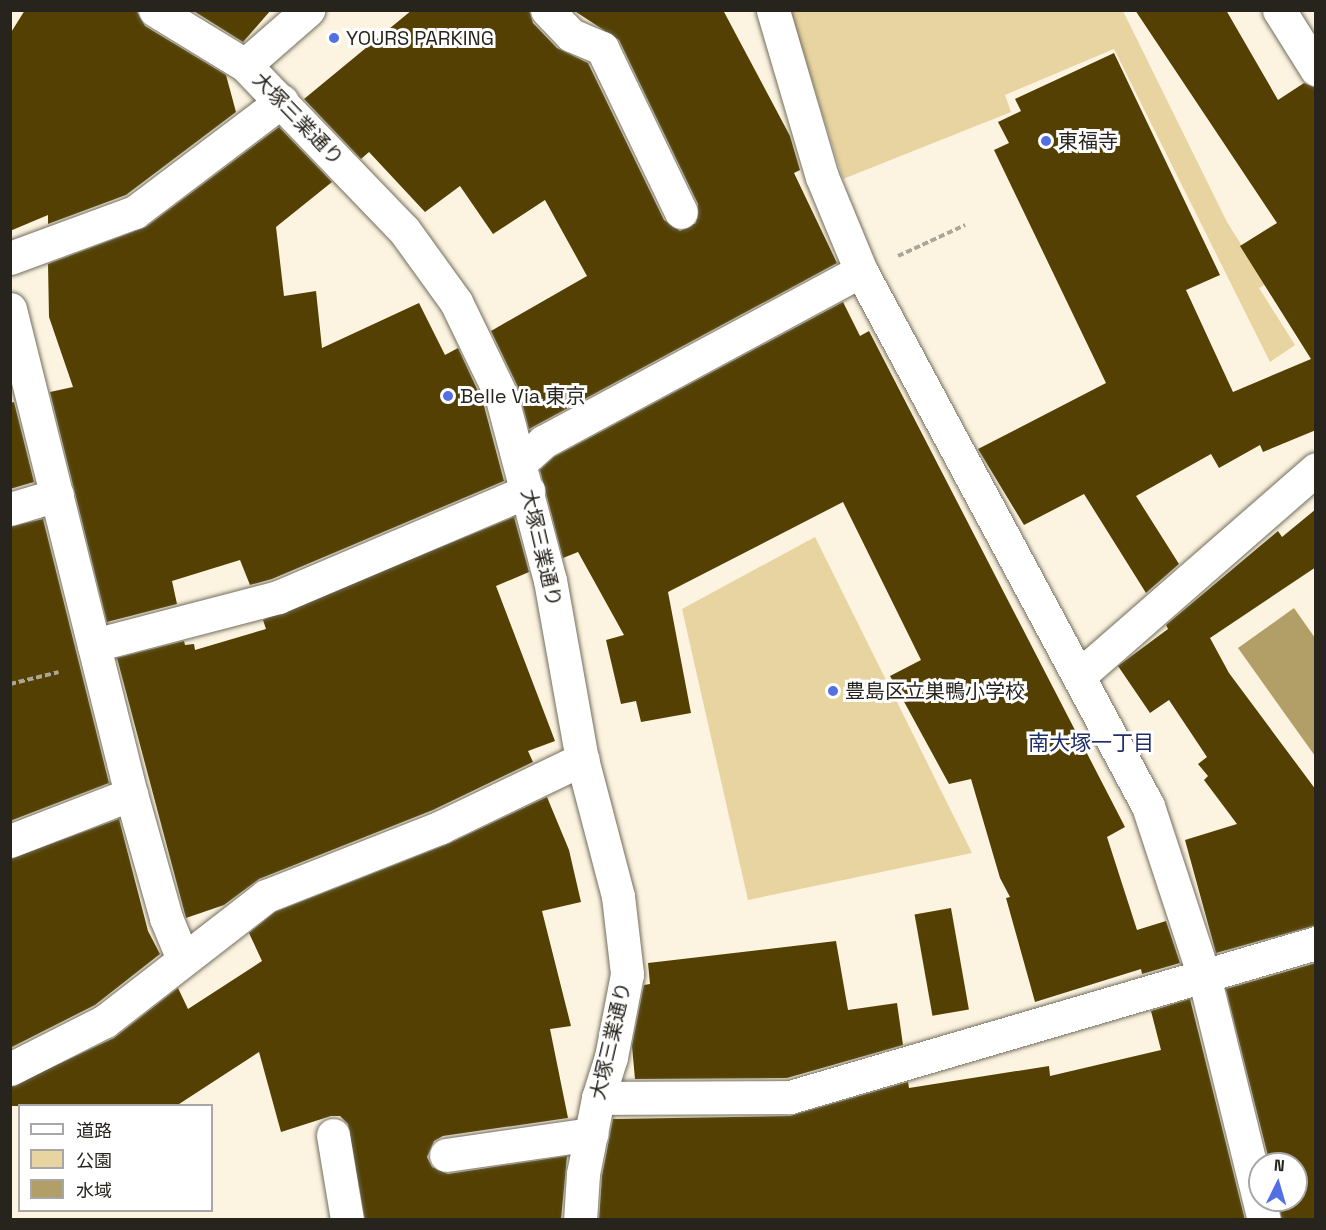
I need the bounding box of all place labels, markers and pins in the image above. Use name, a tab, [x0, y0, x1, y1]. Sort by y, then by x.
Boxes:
place label: YOURS PARKING	[346, 26, 494, 50]
marker: YOURS PARKING	[327, 31, 341, 45]
place label: 東福寺	[1058, 129, 1118, 153]
marker: 東福寺	[1039, 134, 1053, 148]
place label: Belle Via 東京	[460, 384, 586, 408]
marker: Belle Via 東京	[441, 389, 455, 403]
place label: 豊島区立巣鴨小学校	[845, 679, 1025, 703]
marker: 豊島区立巣鴨小学校	[826, 684, 840, 698]

